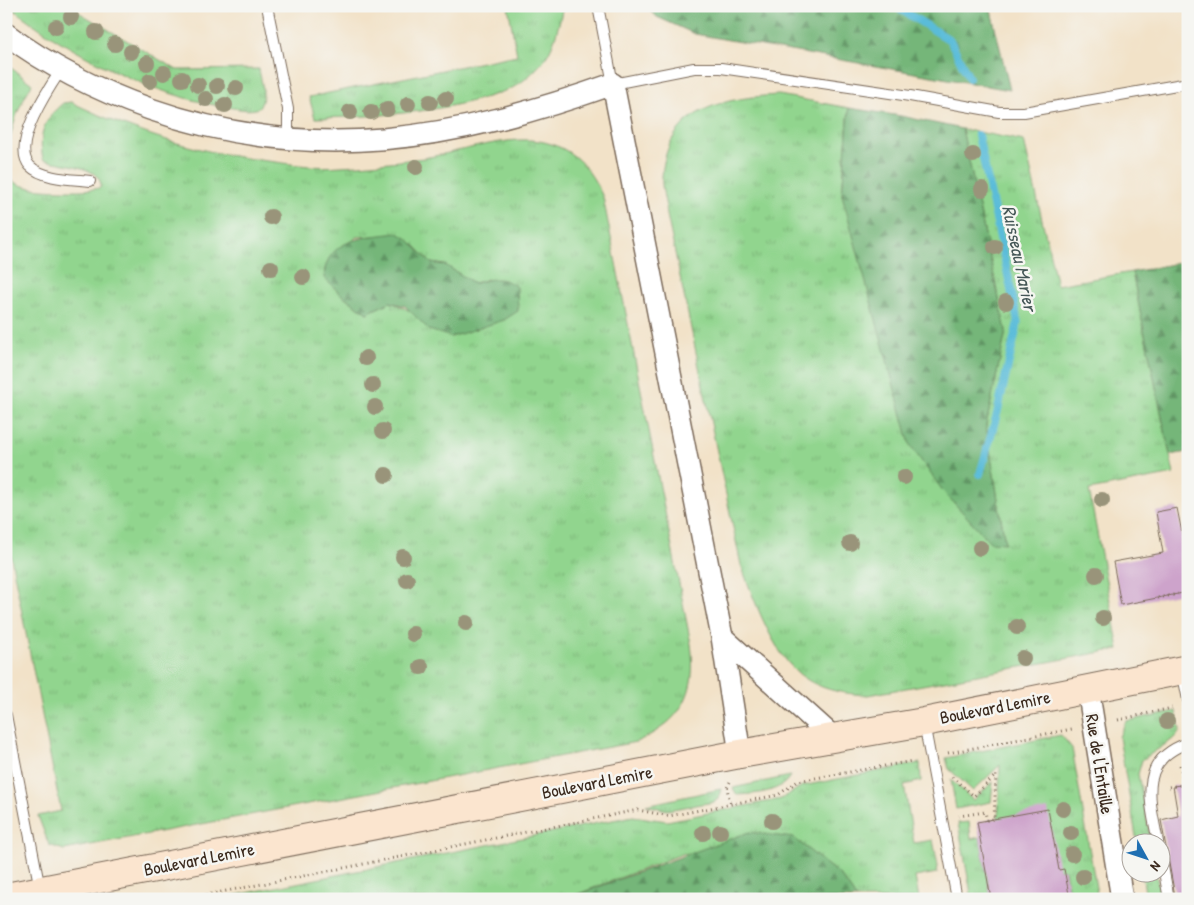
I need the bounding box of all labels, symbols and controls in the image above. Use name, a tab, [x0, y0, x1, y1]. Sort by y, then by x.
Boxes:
water label: Ruisseau Marier	[996, 203, 1044, 316]
street label: Boulevard Lemire	[938, 684, 1052, 730]
street label: Rue de l'Entaille	[1080, 712, 1120, 816]
street label: Boulevard Lemire	[540, 759, 654, 805]
north arrow	[1122, 832, 1172, 882]
street label: Boulevard Lemire	[142, 836, 256, 882]
text: N	[1146, 858, 1166, 876]

